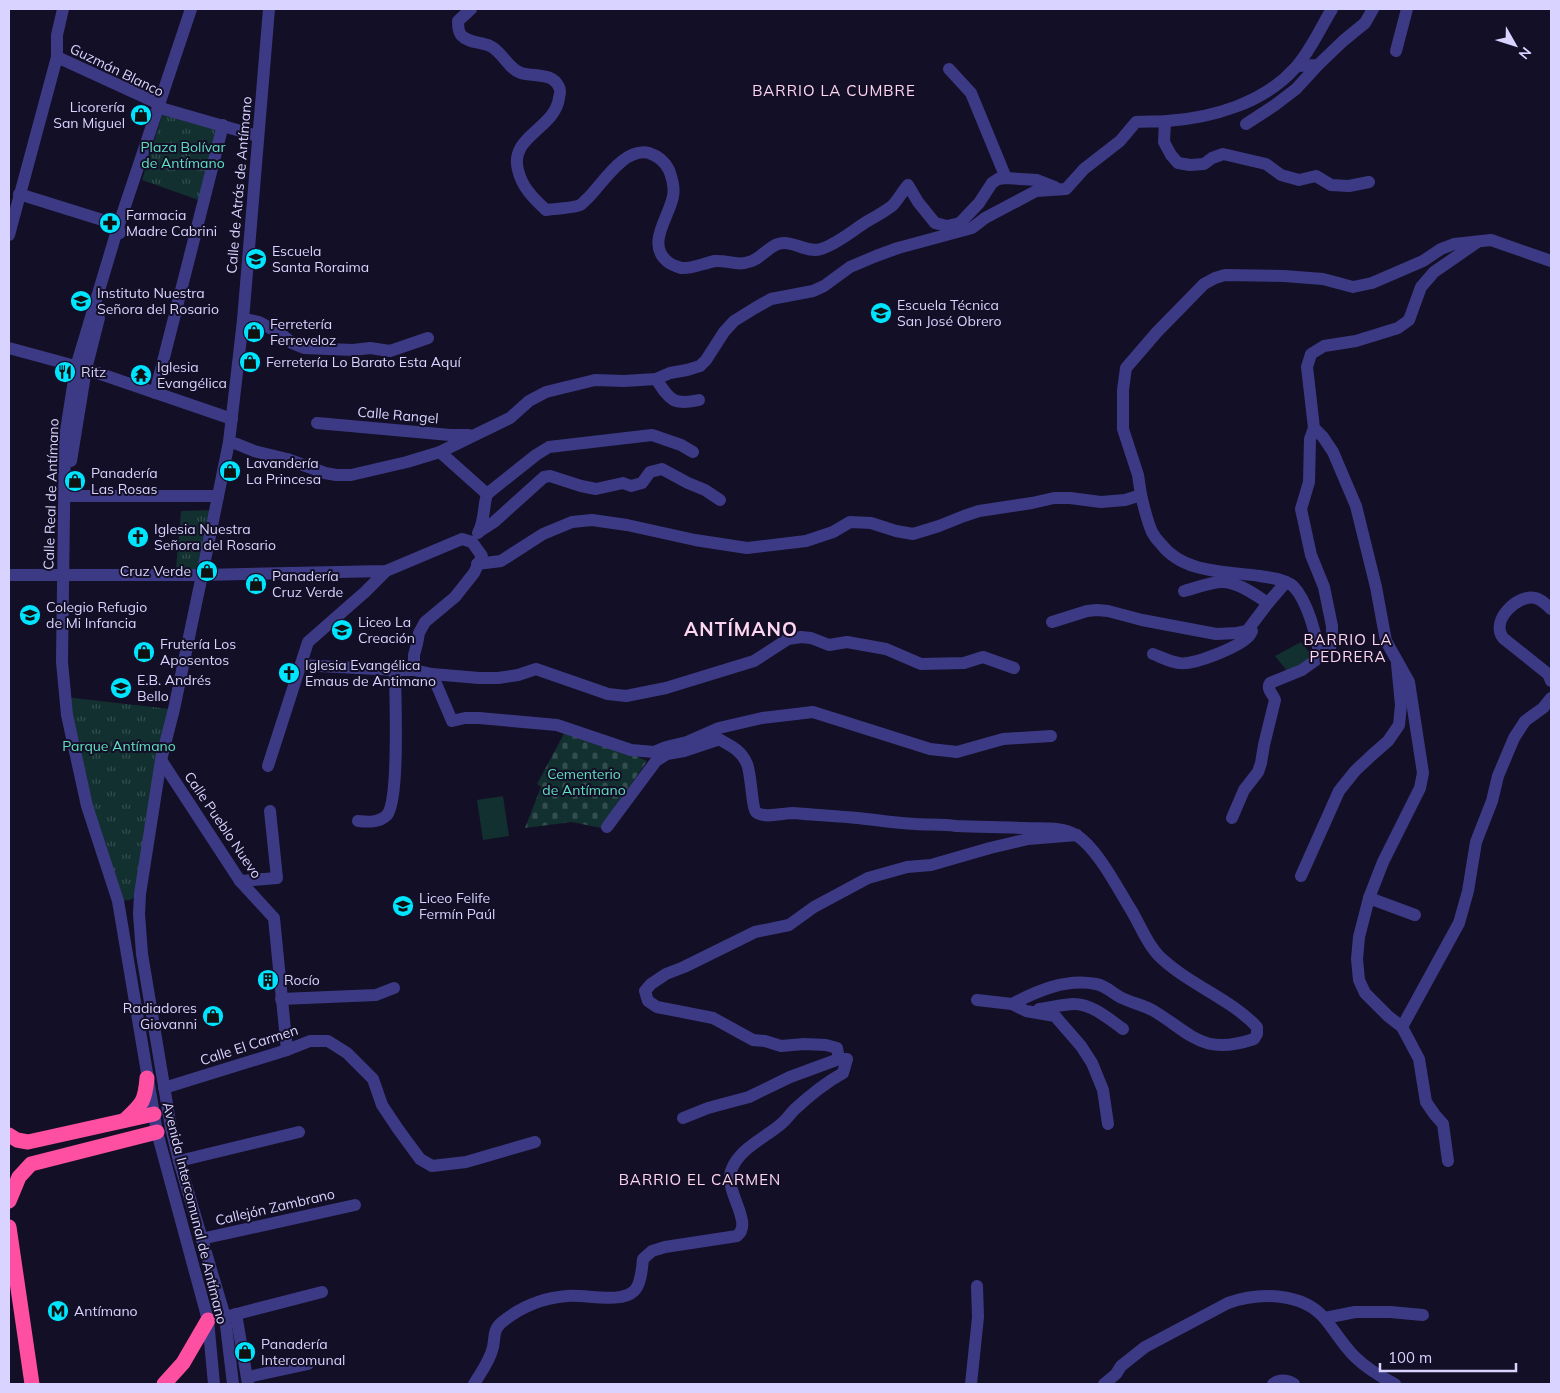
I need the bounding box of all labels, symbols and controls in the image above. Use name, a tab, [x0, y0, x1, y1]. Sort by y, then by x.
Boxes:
north arrow	[1490, 20, 1540, 70]
street label: Guzmán Blanco	[67, 39, 167, 101]
text: N	[1515, 43, 1535, 63]
district label: BARRIO LA CUMBRE	[752, 81, 916, 100]
street label: Calle de Atrás de Antímano	[222, 96, 256, 274]
place label: Licorería San Miguel	[53, 98, 125, 132]
shop icon: Licorería San Miguel	[129, 103, 153, 127]
park label: Plaza Bolívar de Antímano	[140, 138, 226, 172]
place label: Farmacia Madre Cabrini	[126, 206, 217, 240]
pharmacy icon: Farmacia Madre Cabrini	[98, 211, 122, 235]
place label: Escuela Santa Roraima	[272, 242, 369, 276]
school or university icon: Escuela Santa Roraima	[244, 247, 268, 271]
place label: Instituto Nuestra Señora del Rosario	[97, 284, 219, 318]
school or university icon: Instituto Nuestra Señora del Rosario	[69, 289, 93, 313]
place label: Escuela Técnica San José Obrero	[897, 296, 1002, 330]
school or university icon: Escuela Técnica San José Obrero	[869, 301, 893, 325]
place label: Ferretería Ferreveloz	[270, 315, 336, 349]
shop icon: Ferretería Ferreveloz	[242, 320, 266, 344]
shop icon: Ferretería Lo Barato Esta Aquí	[238, 350, 262, 374]
place label: Ferretería Lo Barato Esta Aquí	[266, 353, 461, 371]
place label: Iglesia Evangélica	[157, 358, 227, 392]
restaurant icon: Ritz	[53, 360, 77, 384]
place label: Ritz	[81, 363, 106, 381]
temple icon: Iglesia Evangélica	[129, 363, 153, 387]
street label: Calle Rangel	[357, 402, 439, 428]
street label: Calle Real de Antímano	[39, 418, 63, 570]
place label: Lavandería La Princesa	[246, 454, 321, 488]
shop icon: Lavandería La Princesa	[218, 459, 242, 483]
place label: Panadería Las Rosas	[91, 464, 158, 498]
shop icon: Panadería Las Rosas	[63, 469, 87, 493]
place label: Iglesia Nuestra Señora del Rosario	[154, 520, 276, 554]
church icon: Iglesia Nuestra Señora del Rosario	[126, 525, 150, 549]
shop icon: Cruz Verde	[195, 559, 219, 583]
place label: Cruz Verde	[120, 562, 191, 580]
place label: Panadería Cruz Verde	[272, 567, 343, 601]
shop icon: Panadería Cruz Verde	[244, 572, 268, 596]
place label: Colegio Refugio de Mi Infancia	[46, 598, 147, 632]
school or university icon: Colegio Refugio de Mi Infancia	[18, 603, 42, 627]
place label: Liceo La Creación	[358, 613, 415, 647]
district label: ANTÍMANO	[684, 617, 798, 641]
school or university icon: Liceo La Creación	[330, 618, 354, 642]
district label: BARRIO LA PEDRERA	[1303, 630, 1393, 666]
place label: Frutería Los Aposentos	[160, 635, 236, 669]
shop icon: Frutería Los Aposentos	[132, 640, 156, 664]
place label: Iglesia Evangélica Emaus de Antimano	[305, 656, 436, 690]
church icon: Iglesia Evangélica Emaus de Antimano	[277, 661, 301, 685]
place label: E.B. Andrés Bello	[137, 671, 211, 705]
school or university icon: E.B. Andrés Bello	[109, 676, 133, 700]
park label: Parque Antímano	[62, 737, 176, 755]
park label: Cementerio de Antímano	[542, 765, 626, 799]
street label: Calle Pueblo Nuevo	[181, 768, 265, 882]
place label: Liceo Felife Fermín Paúl	[419, 889, 495, 923]
school or university icon: Liceo Felife Fermín Paúl	[391, 894, 415, 918]
building icon: Rocío	[256, 968, 280, 992]
place label: Rocío	[284, 971, 320, 989]
place label: Radiadores Giovanni	[123, 999, 197, 1033]
shop icon: Radiadores Giovanni	[201, 1004, 225, 1028]
street label: Calle El Carmen	[198, 1021, 300, 1069]
street label: Avenida Intercomunal de Antímano	[159, 1100, 231, 1326]
district label: BARRIO EL CARMEN	[619, 1170, 781, 1189]
street label: Callejón Zambrano	[213, 1184, 337, 1230]
metro station icon: Antímano	[46, 1299, 70, 1323]
place label: Antímano	[74, 1302, 138, 1320]
place label: Panadería Intercomunal	[261, 1335, 345, 1369]
shop icon: Panadería Intercomunal	[233, 1340, 257, 1364]
scale bar	[1380, 1340, 1516, 1372]
text: 100 m	[1388, 1348, 1432, 1367]

